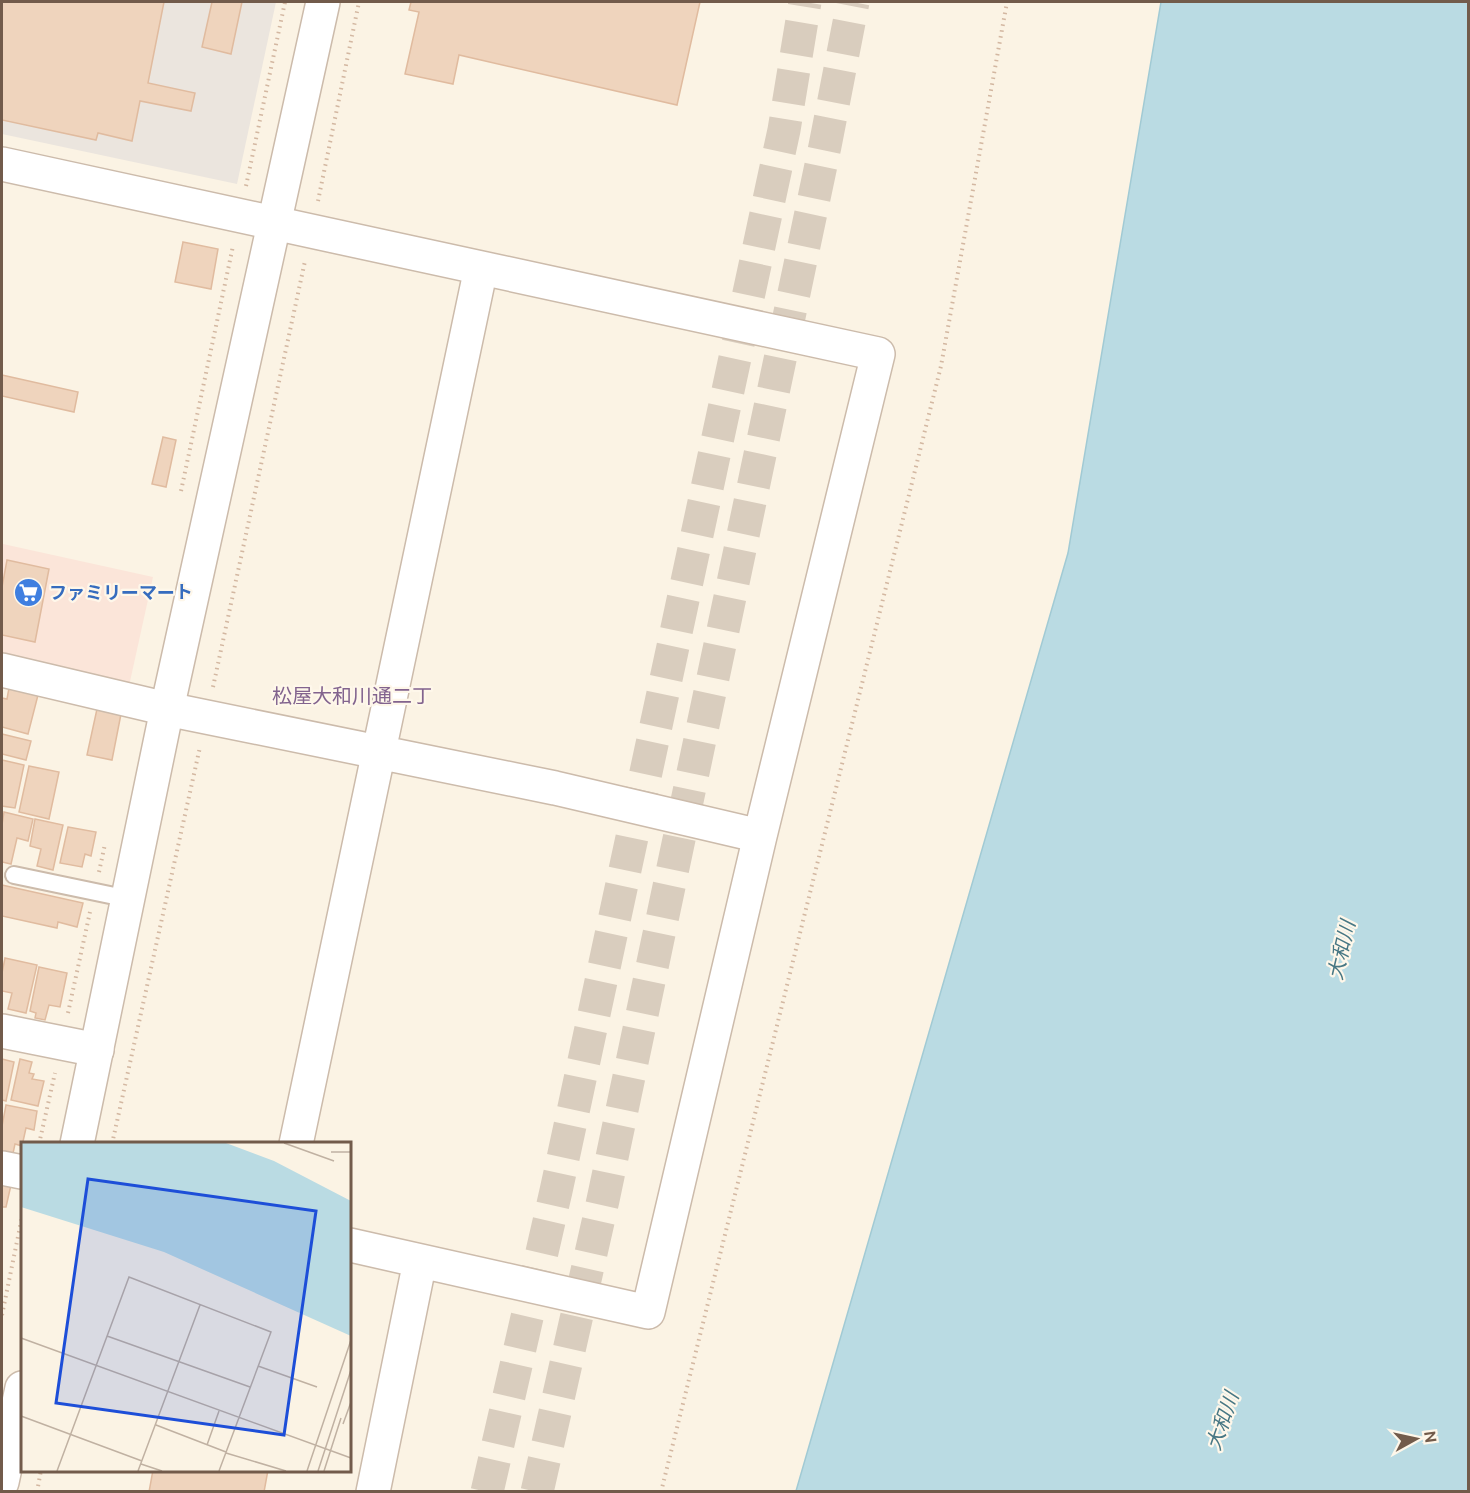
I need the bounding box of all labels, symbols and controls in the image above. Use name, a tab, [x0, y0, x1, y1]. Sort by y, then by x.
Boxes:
supermarket icon: ファミリーマート	[12, 576, 44, 608]
place label: ファミリーマート	[49, 582, 193, 602]
district label: 松屋大和川通二丁	[272, 684, 432, 707]
water label: 大和川	[1323, 916, 1359, 982]
inset map	[21, 1142, 351, 1472]
water label: 大和川	[1201, 1387, 1243, 1453]
north arrow	[1386, 1409, 1446, 1469]
text: N	[1421, 1430, 1441, 1444]

